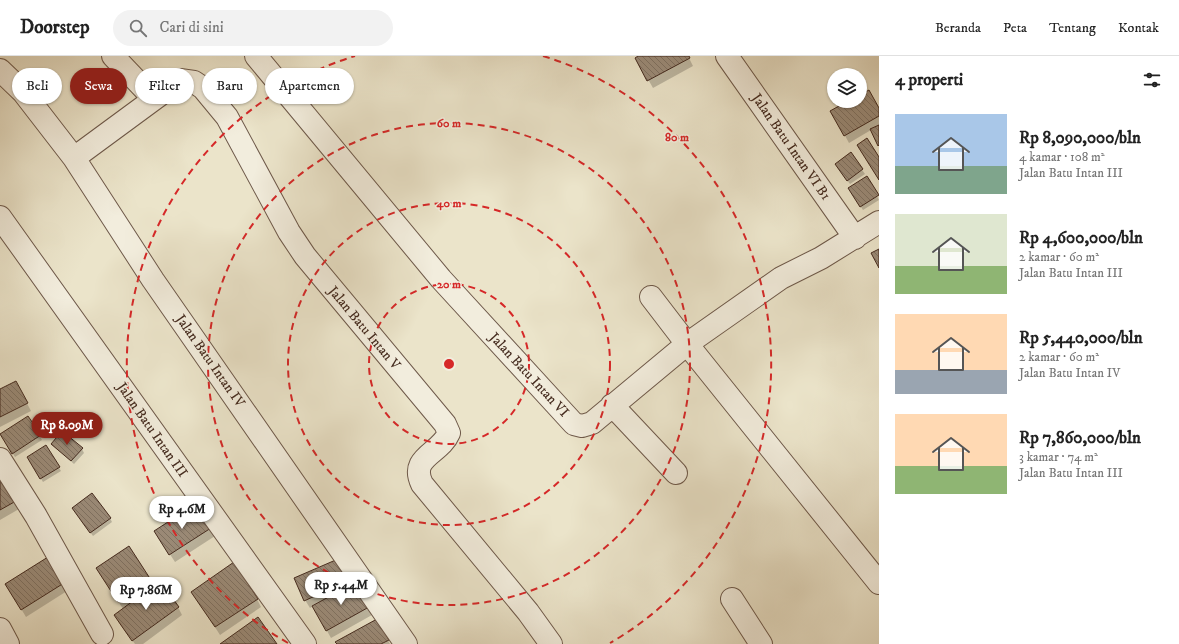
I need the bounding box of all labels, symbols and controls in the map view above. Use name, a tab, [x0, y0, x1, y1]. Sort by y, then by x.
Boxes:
search box	[113, 10, 393, 46]
text: Doorstep	[20, 16, 89, 39]
icon: search	[127, 17, 149, 39]
text: Cari di sini	[159, 18, 224, 37]
text: Beranda	[935, 19, 981, 37]
text: Peta	[1003, 19, 1027, 37]
text: Tentang	[1049, 19, 1096, 37]
text: Kontak	[1118, 19, 1159, 37]
chip: Beli	[12, 68, 62, 104]
chip: Sewa	[70, 68, 127, 104]
chip: Filter	[135, 68, 194, 104]
chip: Baru	[202, 68, 257, 104]
chip: Apartemen	[265, 68, 354, 104]
map controls	[827, 68, 867, 108]
button: layers	[827, 68, 867, 108]
text: 4 properti	[895, 69, 963, 91]
icon: filters	[1141, 69, 1163, 91]
street label: Jalan Batu Intan VI B1	[746, 89, 835, 204]
text: 60 m	[437, 116, 461, 131]
text: Rp 8,090,000/bln	[1019, 127, 1141, 149]
text: 80 m	[665, 130, 689, 145]
icon: home	[927, 130, 975, 178]
text: 4 kamar · 108 m²	[1019, 149, 1105, 165]
text: Jalan Batu Intan III	[1019, 165, 1123, 181]
text: 40 m	[436, 196, 461, 211]
text: Rp 4,600,000/bln	[1019, 227, 1143, 249]
icon: home	[927, 230, 975, 278]
text: 2 kamar · 60 m²	[1019, 249, 1099, 265]
text: Jalan Batu Intan III	[1019, 265, 1123, 281]
text: 20 m	[437, 277, 461, 292]
street label: Jalan Batu Intan V	[323, 281, 405, 374]
street label: Jalan Batu Intan IV	[170, 309, 249, 412]
street label: Jalan Batu Intan VI	[484, 327, 573, 421]
text: Rp 5,440,000/bln	[1019, 327, 1143, 349]
icon: home	[927, 330, 975, 378]
text: 2 kamar · 60 m²	[1019, 349, 1099, 365]
centre of rings	[442, 357, 456, 371]
text: Jalan Batu Intan IV	[1019, 365, 1120, 381]
street label: Jalan Batu Intan III	[111, 377, 192, 481]
pin: Rp 8.09M	[26, 412, 108, 446]
text: Rp 8.09M	[41, 417, 93, 433]
text: Rp 7,860,000/bln	[1019, 427, 1141, 449]
icon: home	[927, 430, 975, 478]
text: 3 kamar · 74 m²	[1019, 449, 1098, 465]
text: Jalan Batu Intan III	[1019, 465, 1123, 481]
pin: Rp 4.6M	[145, 496, 219, 530]
text: Rp 4.6M	[158, 501, 206, 517]
pin: Rp 5.44M	[300, 572, 382, 606]
pin: Rp 7.86M	[105, 577, 187, 611]
text: Rp 5.44M	[314, 577, 368, 593]
text: Rp 7.86M	[120, 582, 172, 598]

